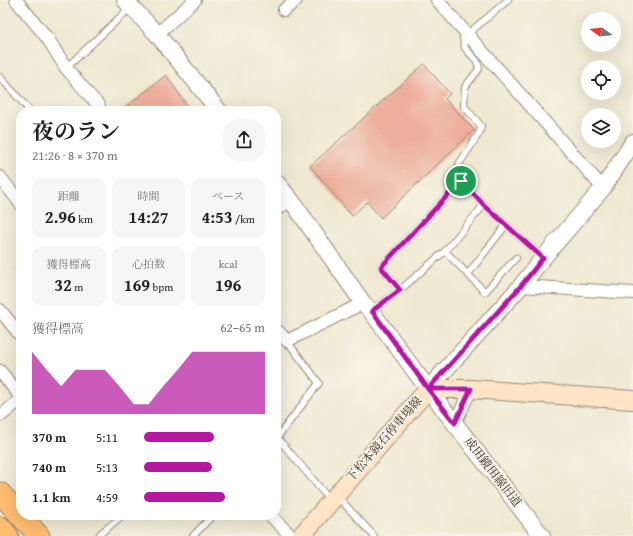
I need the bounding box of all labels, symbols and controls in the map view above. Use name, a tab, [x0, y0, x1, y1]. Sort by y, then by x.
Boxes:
north arrow	[581, 12, 621, 52]
map controls	[581, 12, 621, 148]
button: locate	[581, 60, 621, 100]
button: layers	[581, 108, 621, 148]
text: 夜のラン	[32, 115, 120, 147]
button: share	[223, 119, 265, 161]
text: 21:26 · 8 × 370 m	[32, 146, 118, 165]
pin	[444, 164, 478, 198]
icon: arrive	[450, 170, 472, 192]
text: 距離	[58, 188, 80, 204]
text: 時間	[137, 188, 159, 204]
text: ペース	[212, 188, 244, 204]
text: 2.96	[45, 204, 76, 229]
text: 14:27	[128, 204, 169, 229]
text: 4:53	[201, 204, 233, 229]
text: km	[76, 211, 93, 227]
text: /km	[233, 211, 255, 227]
text: 獲得標高	[47, 256, 91, 272]
text: 心拍数	[132, 256, 165, 272]
text: kcal	[219, 256, 238, 272]
text: 32	[54, 272, 72, 297]
text: 169	[124, 272, 150, 297]
text: 196	[215, 272, 241, 297]
text: m	[72, 279, 83, 295]
text: bpm	[150, 279, 173, 295]
text: 62–65 m	[220, 318, 265, 337]
text: 獲得標高	[32, 319, 84, 338]
street label: 下松本鏡石停車場線	[342, 392, 425, 485]
text: 370 m	[32, 428, 66, 447]
text: 5:11	[96, 428, 118, 447]
street label: 成田鏡田線旧道	[461, 433, 526, 510]
text: 740 m	[32, 458, 66, 477]
text: 5:13	[96, 458, 118, 477]
text: 1.1 km	[32, 488, 71, 507]
text: 4:59	[96, 488, 118, 507]

